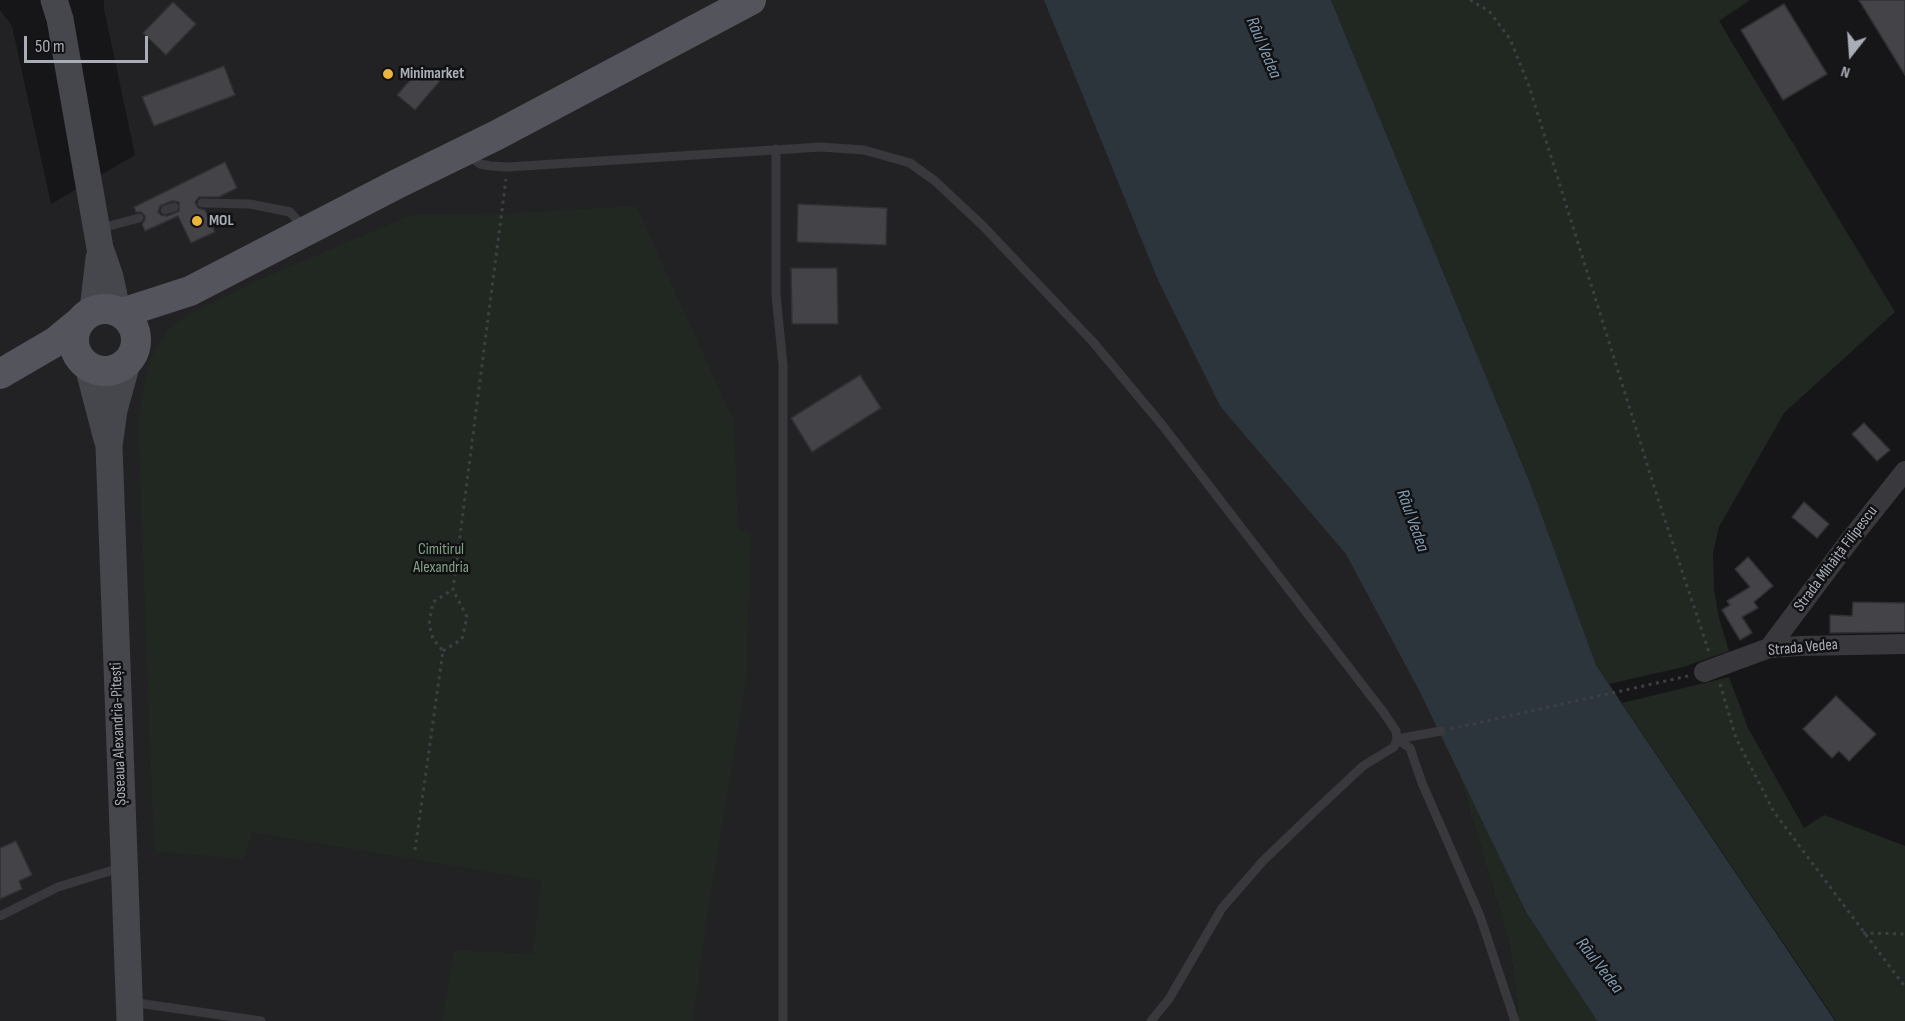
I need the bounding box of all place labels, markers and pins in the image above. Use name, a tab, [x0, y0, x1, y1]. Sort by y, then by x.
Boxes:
place label: Minimarket	[400, 64, 464, 84]
marker: Minimarket	[381, 67, 395, 81]
place label: MOL	[209, 211, 234, 231]
marker: MOL	[190, 214, 204, 228]

